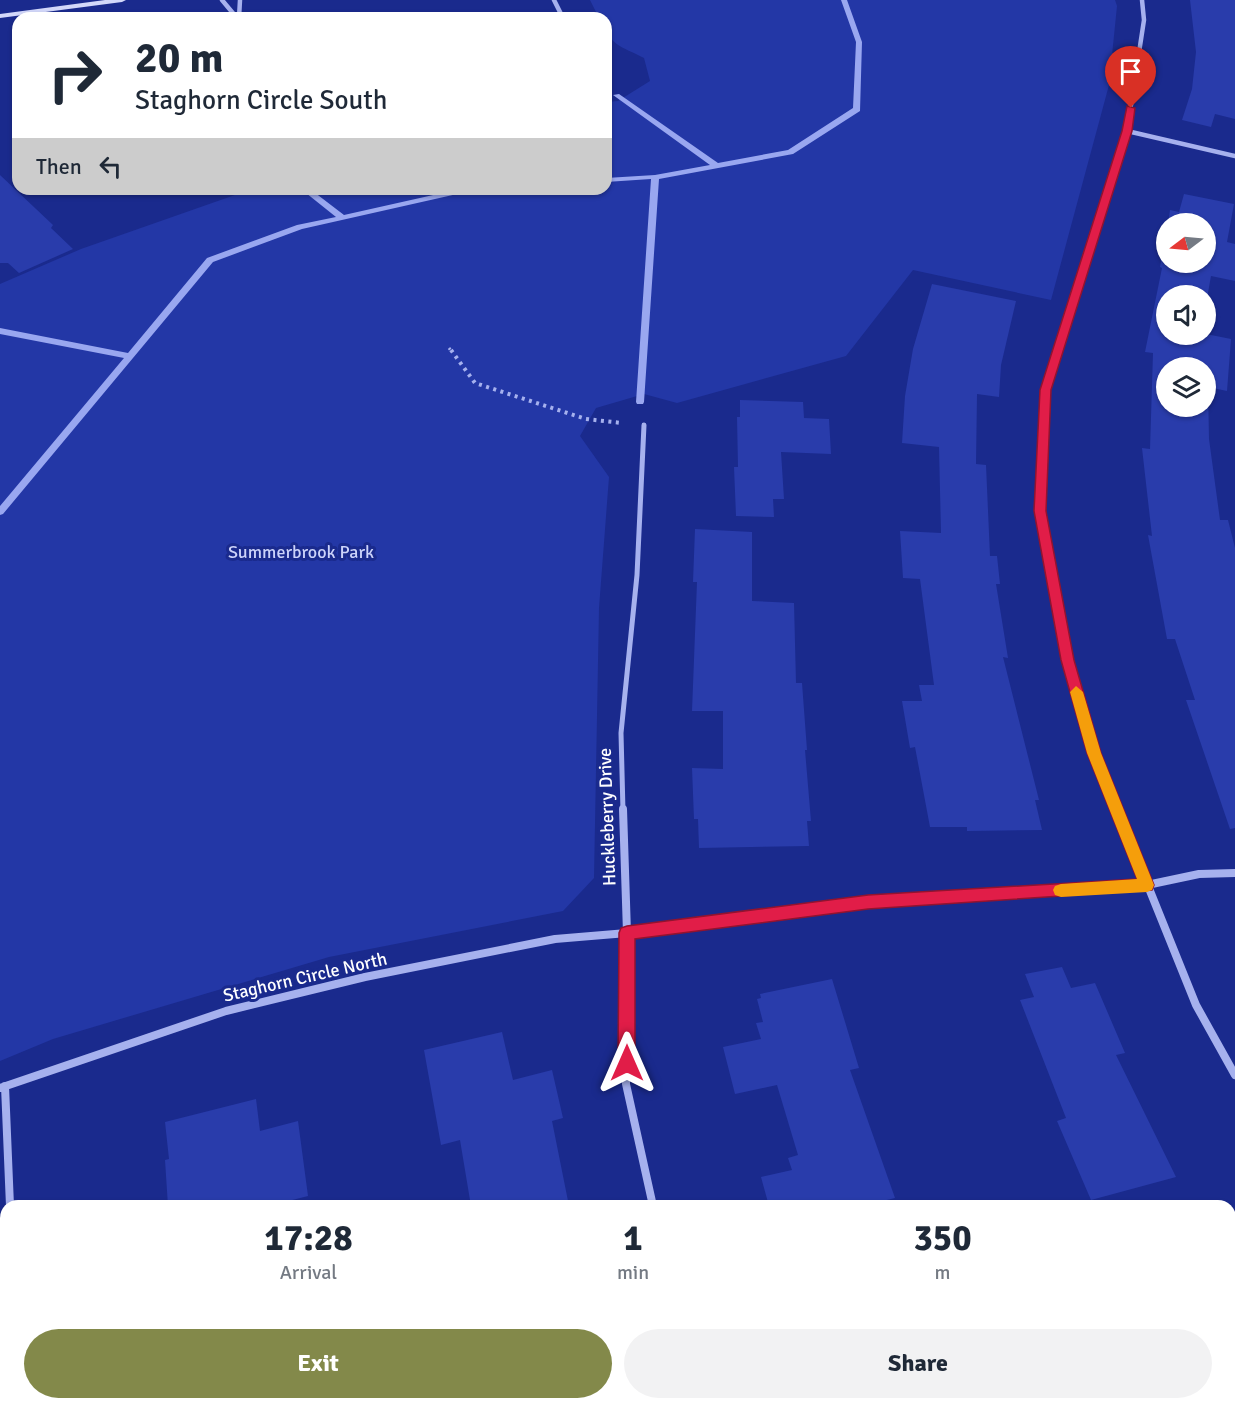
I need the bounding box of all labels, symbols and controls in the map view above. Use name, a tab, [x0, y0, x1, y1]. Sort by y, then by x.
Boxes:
text: 20 m	[135, 33, 224, 84]
icon: right	[36, 36, 114, 114]
pin	[1105, 46, 1156, 108]
icon: arrive	[1114, 55, 1147, 88]
text: Staghorn Circle South	[135, 84, 387, 117]
icon: left	[94, 150, 127, 183]
text: Then	[36, 153, 82, 180]
north arrow	[1156, 213, 1216, 273]
map controls	[1156, 213, 1216, 417]
button: sound	[1156, 285, 1216, 345]
button: layers	[1156, 357, 1216, 417]
park label: Summerbrook Park	[228, 541, 374, 563]
street label: Huckleberry Drive	[594, 748, 620, 886]
street label: Staghorn Circle North	[221, 947, 389, 1007]
position arrow	[595, 1031, 659, 1095]
text: 17:28	[264, 1216, 353, 1261]
text: 1	[623, 1216, 643, 1261]
text: 350	[913, 1216, 972, 1261]
text: Arrival	[280, 1260, 337, 1285]
text: min	[617, 1260, 649, 1285]
text: m	[935, 1260, 951, 1285]
button: Exit	[24, 1329, 612, 1398]
button: Share	[624, 1329, 1212, 1398]

